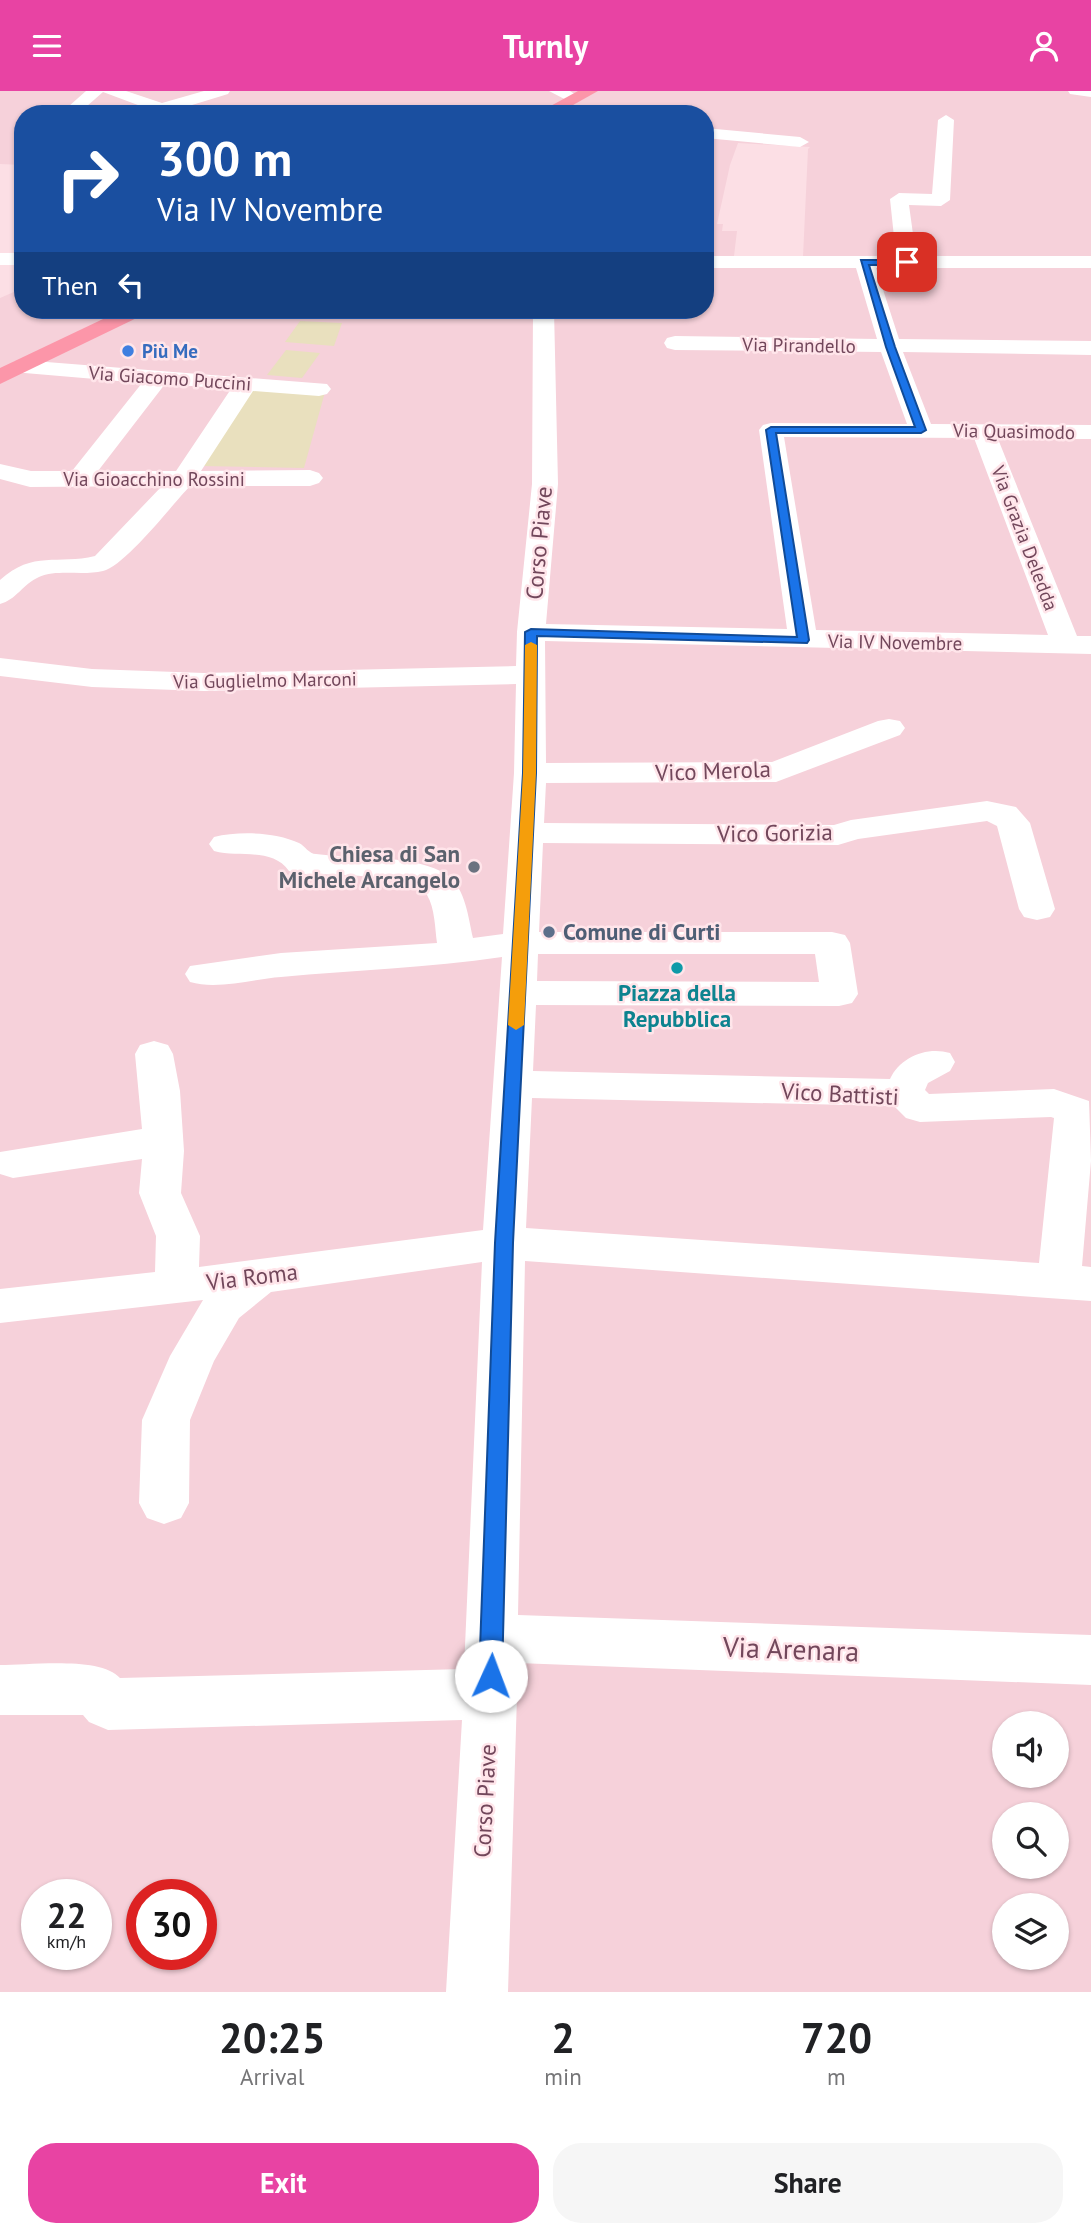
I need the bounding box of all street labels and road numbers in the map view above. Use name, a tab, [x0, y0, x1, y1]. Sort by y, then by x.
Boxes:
street label: Via Pirandello	[741, 332, 856, 358]
street label: Via Giacomo Puccini	[87, 360, 252, 396]
street label: Via Quasimodo	[952, 418, 1075, 444]
street label: Via Grazia Deledda	[986, 461, 1064, 614]
street label: Via Gioacchino Rossini	[62, 467, 245, 491]
street label: Corso Piave	[519, 485, 558, 601]
street label: Via IV Novembre	[827, 629, 962, 655]
street label: Via Guglielmo Marconi	[172, 666, 357, 694]
street label: Vico Merola	[654, 754, 771, 787]
street label: Vico Gorizia	[716, 817, 833, 848]
street label: Vico Battisti	[779, 1076, 900, 1111]
street label: Via Roma	[204, 1257, 299, 1297]
street label: Via Arenara	[721, 1628, 860, 1669]
street label: Corso Piave	[467, 1744, 502, 1858]

